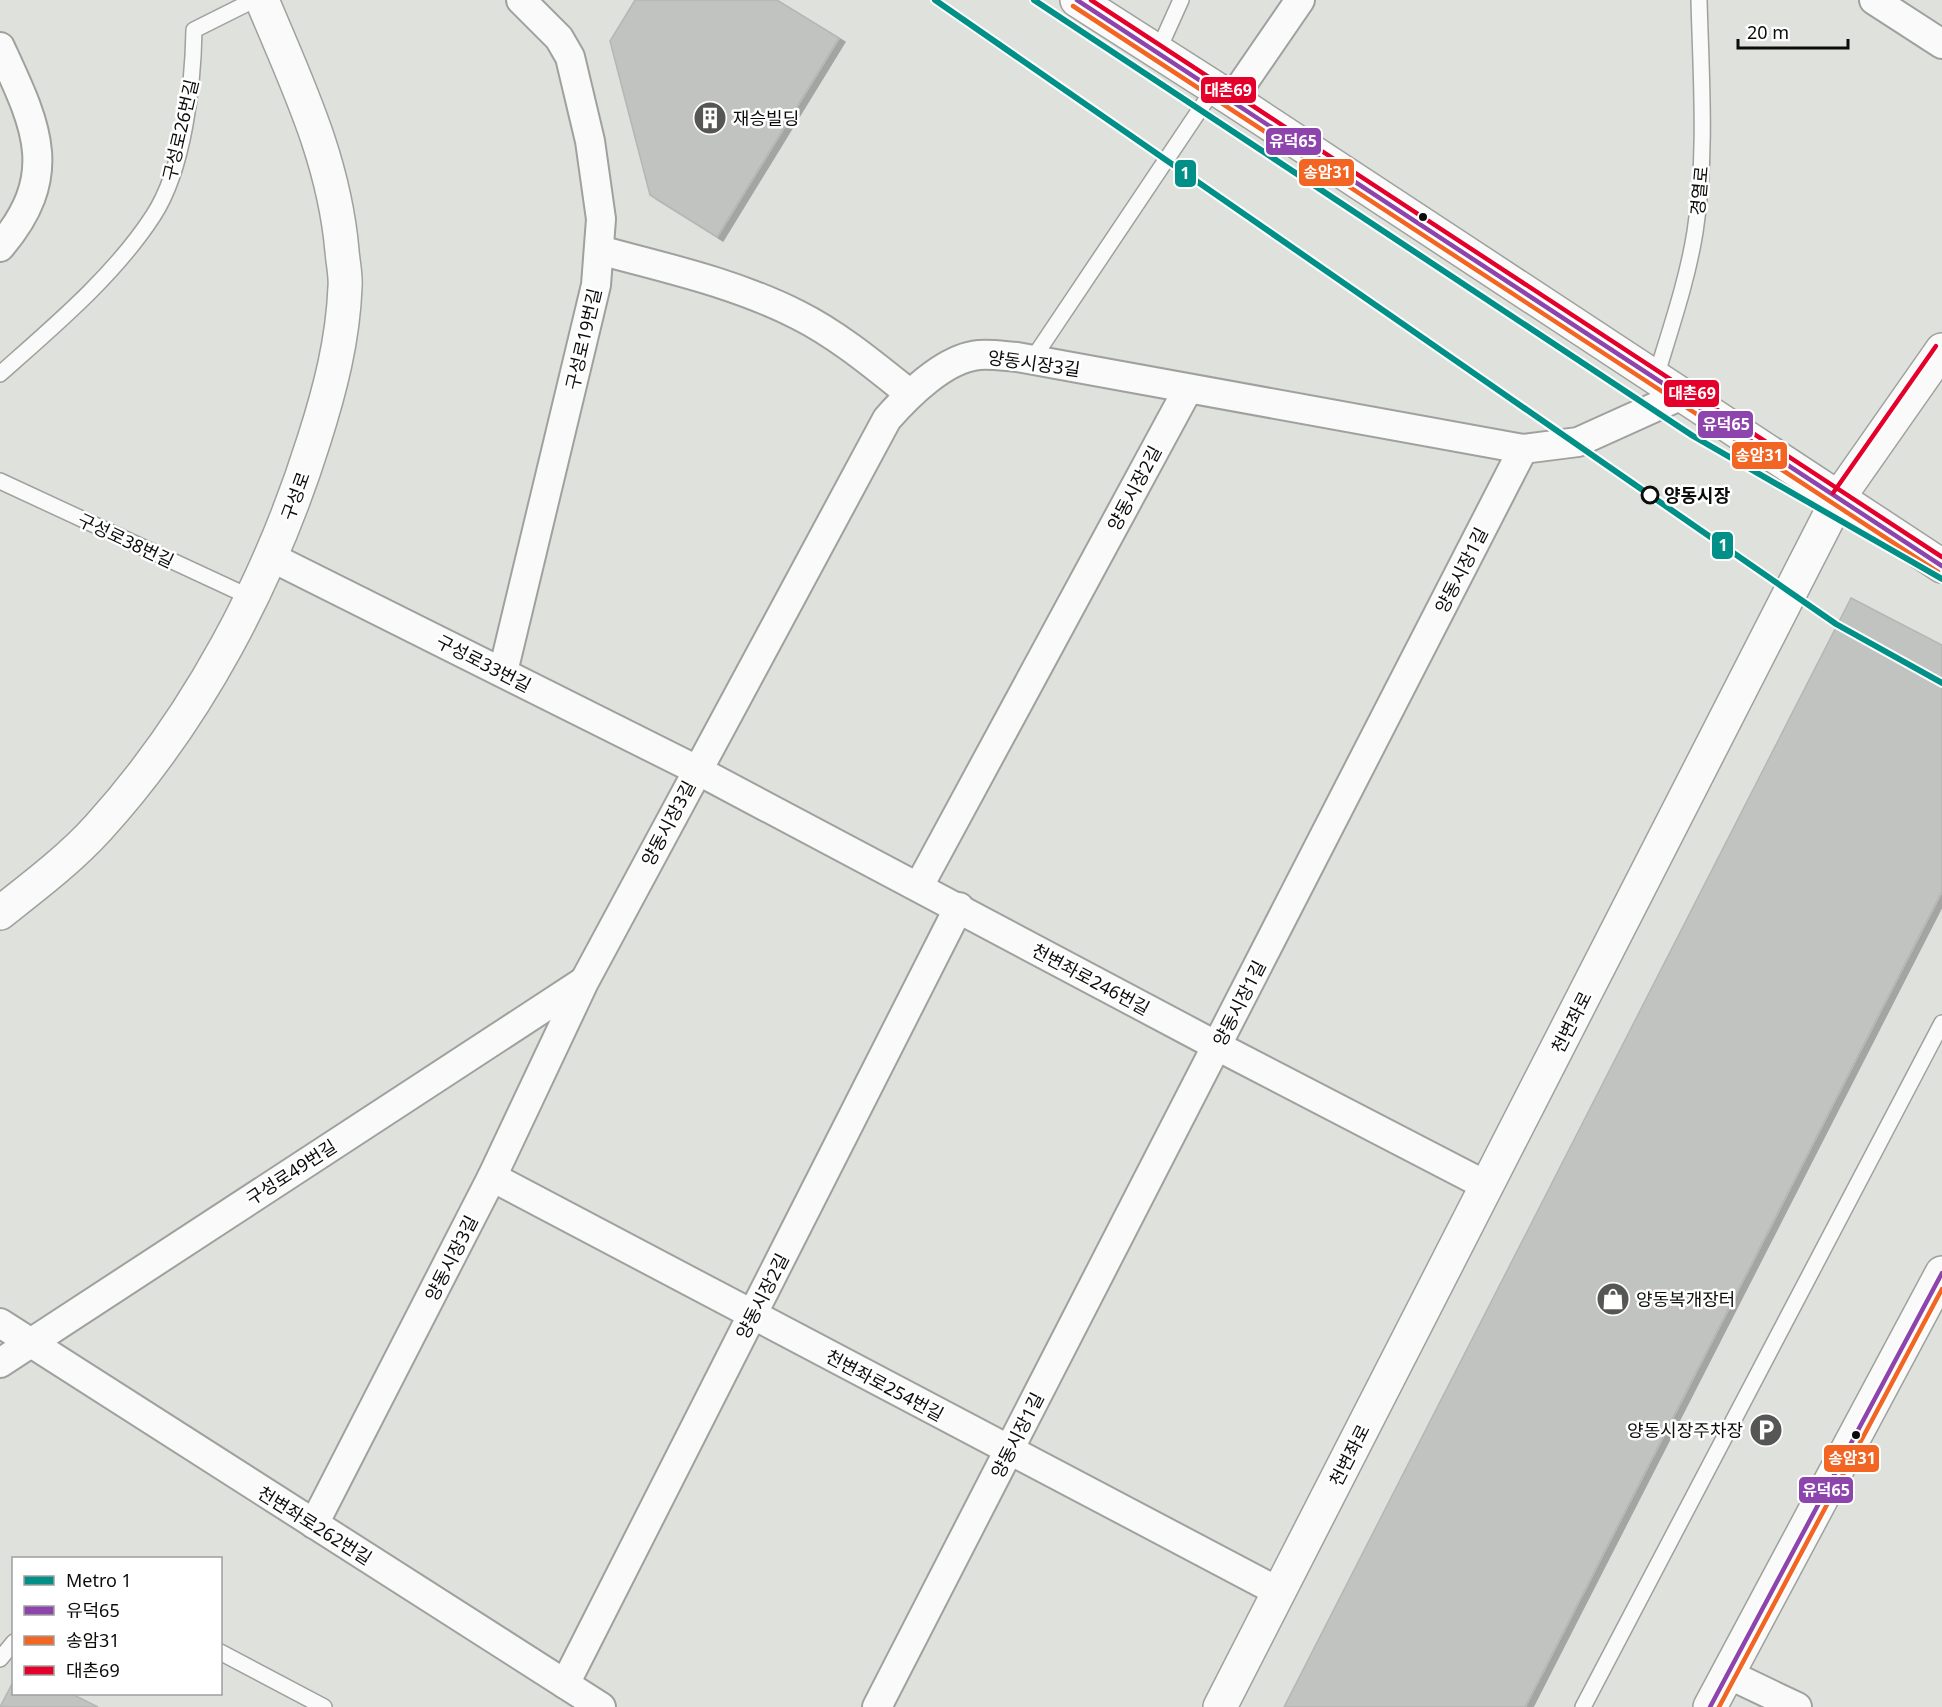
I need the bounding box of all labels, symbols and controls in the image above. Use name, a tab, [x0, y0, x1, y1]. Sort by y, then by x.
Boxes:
scale bar	[1738, 12, 1848, 50]
text: 20 m	[1747, 20, 1789, 44]
line badge: 대촌69	[1200, 76, 1257, 104]
street label: 구성로26번길	[157, 77, 203, 183]
text: 대촌69	[1204, 79, 1252, 101]
building icon: 재승빌딩	[692, 100, 728, 136]
place label: 재승빌딩	[733, 106, 799, 130]
line badge: 유덕65	[1265, 127, 1322, 156]
text: 유덕65	[1269, 130, 1317, 152]
line badge: 송암31	[1298, 158, 1355, 187]
line badge: 1	[1174, 159, 1197, 188]
text: 송암31	[1303, 161, 1351, 183]
text: 1	[1180, 162, 1190, 184]
street label: 경열로	[1685, 165, 1713, 217]
unlabelled marker	[1417, 211, 1429, 223]
street label: 구성로19번길	[560, 286, 606, 392]
street label: 양동시장3길	[986, 345, 1082, 381]
line badge: 대촌69	[1663, 379, 1720, 408]
text: 대촌69	[1668, 382, 1716, 404]
line badge: 유덕65	[1697, 410, 1754, 439]
text: 유덕65	[1702, 413, 1750, 435]
street label: 양동시장2길	[1102, 441, 1166, 535]
line badge: 송암31	[1731, 441, 1788, 470]
text: 송암31	[1735, 444, 1783, 466]
street label: 구성로	[275, 469, 315, 523]
place label: 양동시장	[1664, 483, 1731, 507]
marker: 양동시장	[1641, 486, 1659, 504]
street label: 구성로38번길	[74, 507, 178, 573]
street label: 양동시장1길	[1429, 523, 1493, 617]
line badge: 1	[1711, 531, 1734, 560]
text: 1	[1718, 534, 1728, 556]
street label: 구성로33번길	[432, 629, 536, 697]
street label: 양동시장3길	[636, 776, 700, 870]
street label: 천변좌로246번길	[1028, 938, 1154, 1020]
street label: 양동시장1길	[1207, 956, 1271, 1050]
street label: 천변좌로	[1545, 987, 1597, 1057]
street label: 구성로49번길	[241, 1134, 341, 1210]
street label: 양동시장3길	[419, 1211, 483, 1305]
street label: 양동시장2길	[730, 1249, 794, 1343]
shop icon: 양동복개장터	[1595, 1281, 1631, 1317]
place label: 양동복개장터	[1636, 1287, 1735, 1311]
street label: 천변좌로254번길	[822, 1344, 948, 1426]
street label: 양동시장1길	[985, 1388, 1049, 1482]
parking icon: 양동시장주차장	[1748, 1412, 1784, 1448]
place label: 양동시장주차장	[1627, 1418, 1743, 1442]
street label: 천변좌로	[1323, 1420, 1375, 1490]
unlabelled marker	[1850, 1429, 1862, 1441]
line badge: 송암31	[1823, 1444, 1880, 1473]
text: 송암31	[1828, 1447, 1876, 1469]
line badge: 유덕65	[1798, 1476, 1854, 1504]
text: 유덕65	[1802, 1479, 1850, 1501]
street label: 천변좌로262번길	[253, 1480, 377, 1570]
legend	[12, 1557, 222, 1695]
text: Metro 1	[66, 1568, 132, 1592]
text: 유덕65	[66, 1598, 120, 1622]
text: 송암31	[66, 1628, 120, 1652]
text: 대촌69	[66, 1658, 120, 1682]

